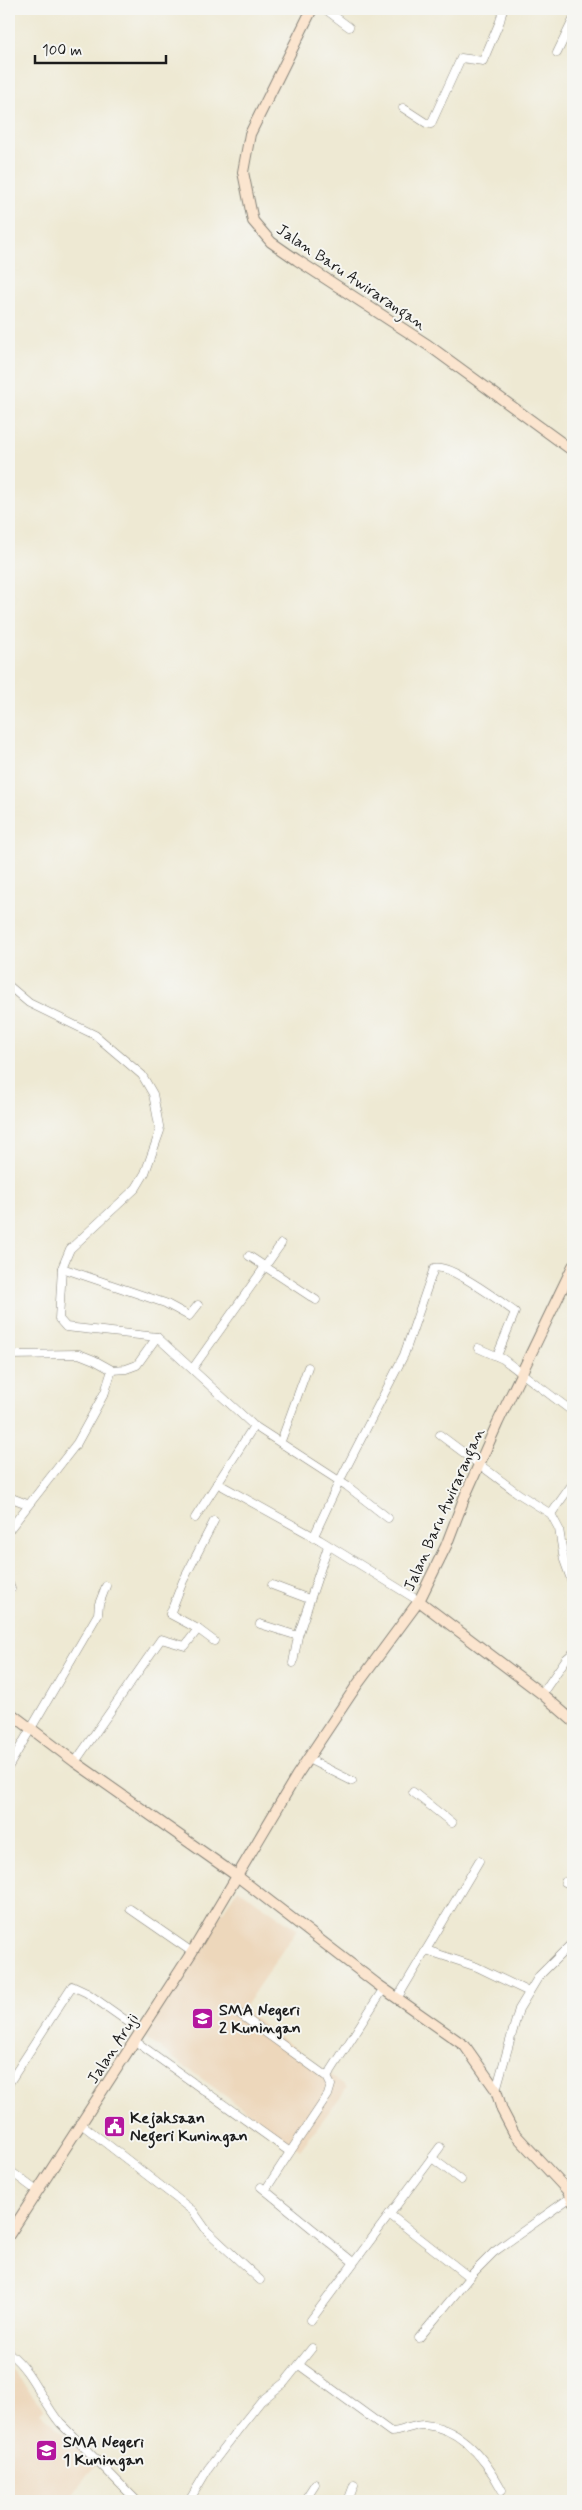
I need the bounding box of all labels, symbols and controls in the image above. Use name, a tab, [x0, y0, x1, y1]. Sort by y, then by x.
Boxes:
scale bar	[35, 32, 166, 64]
text: 100 m	[42, 41, 82, 61]
street label: Jalan Baru Awirarangan	[272, 219, 430, 336]
street label: Jalan Baru Awirarangan	[399, 1424, 491, 1595]
place label: SMA Negeri 2 Kuningan	[219, 2000, 301, 2040]
school or university icon: SMA Negeri 2 Kuningan	[191, 2006, 215, 2030]
street label: Jalan Aruji	[83, 2010, 144, 2088]
place label: Kejaksaan Negeri Kuningan	[130, 2108, 248, 2149]
public building icon: Kejaksaan Negeri Kuningan	[102, 2114, 126, 2138]
place label: SMA Negeri 1 Kuningan	[63, 2432, 144, 2472]
school or university icon: SMA Negeri 1 Kuningan	[35, 2438, 59, 2462]

